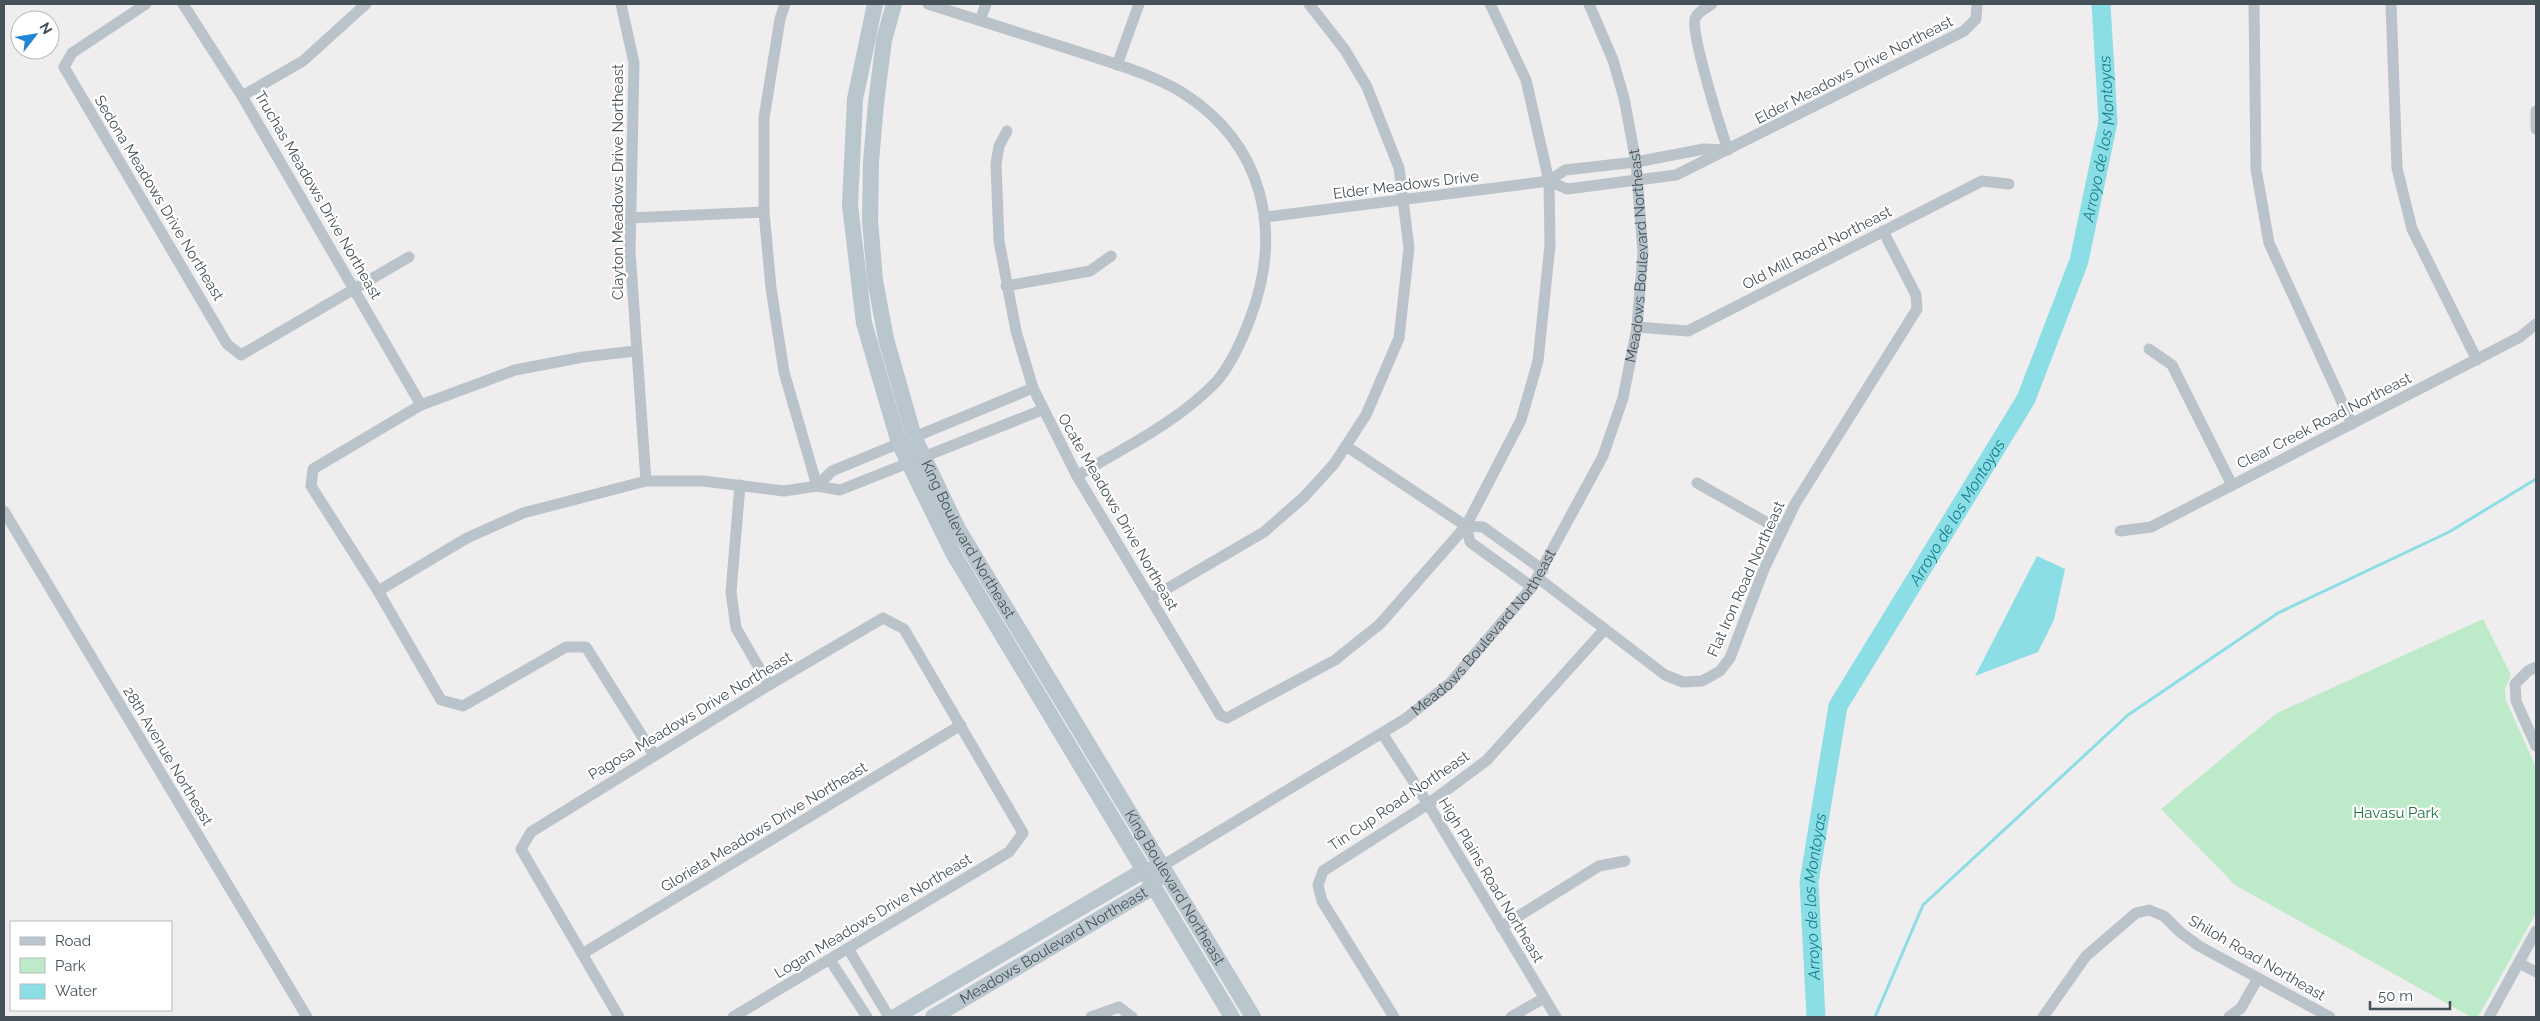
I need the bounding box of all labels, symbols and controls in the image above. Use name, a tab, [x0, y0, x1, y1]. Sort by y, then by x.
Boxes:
north arrow	[10, 10, 60, 60]
street label: Elder Meadows Drive Northeast	[1752, 12, 1956, 128]
text: N	[37, 20, 56, 37]
water label: Arroyo de los Montoyas	[2078, 54, 2118, 224]
street label: Clayton Meadows Drive Northeast	[609, 64, 627, 300]
street label: Truchas Meadows Drive Northeast	[251, 88, 385, 302]
street label: Sedona Meadows Drive Northeast	[90, 92, 228, 304]
street label: Meadows Boulevard Northeast	[1621, 147, 1652, 364]
street label: Elder Meadows Drive	[1332, 167, 1480, 203]
street label: Old Mill Road Northeast	[1739, 203, 1895, 293]
street label: Clear Creek Road Northeast	[2234, 369, 2414, 473]
street label: Ocate Meadows Drive Northeast	[1054, 410, 1182, 614]
water label: Arroyo de los Montoyas	[1905, 435, 2009, 590]
street label: King Boulevard Northeast	[917, 457, 1019, 622]
street label: Flat Iron Road Northeast	[1703, 498, 1789, 660]
street label: Meadows Boulevard Northeast	[1408, 546, 1560, 719]
street label: Pagosa Meadows Drive Northeast	[585, 648, 795, 784]
street label: 28th Avenue Northeast	[119, 683, 217, 829]
street label: Tin Cup Road Northeast	[1325, 747, 1473, 855]
street label: Glorieta Meadows Drive Northeast	[658, 758, 870, 896]
street label: High Plains Road Northeast	[1435, 794, 1547, 966]
park label: Havasu Park	[2353, 804, 2439, 822]
street label: King Boulevard Northeast	[1121, 806, 1228, 968]
water label: Arroyo de los Montoyas	[1800, 811, 1830, 981]
street label: Logan Meadows Drive Northeast	[771, 850, 975, 982]
street label: Meadows Boulevard Northeast	[957, 883, 1151, 1008]
street label: Shiloh Road Northeast	[2185, 911, 2329, 1005]
legend	[10, 921, 172, 1011]
text: Road	[55, 932, 91, 950]
text: Park	[55, 957, 86, 975]
scale bar	[2370, 978, 2450, 1010]
text: Water	[55, 982, 98, 1000]
text: 50 m	[2378, 987, 2413, 1005]

